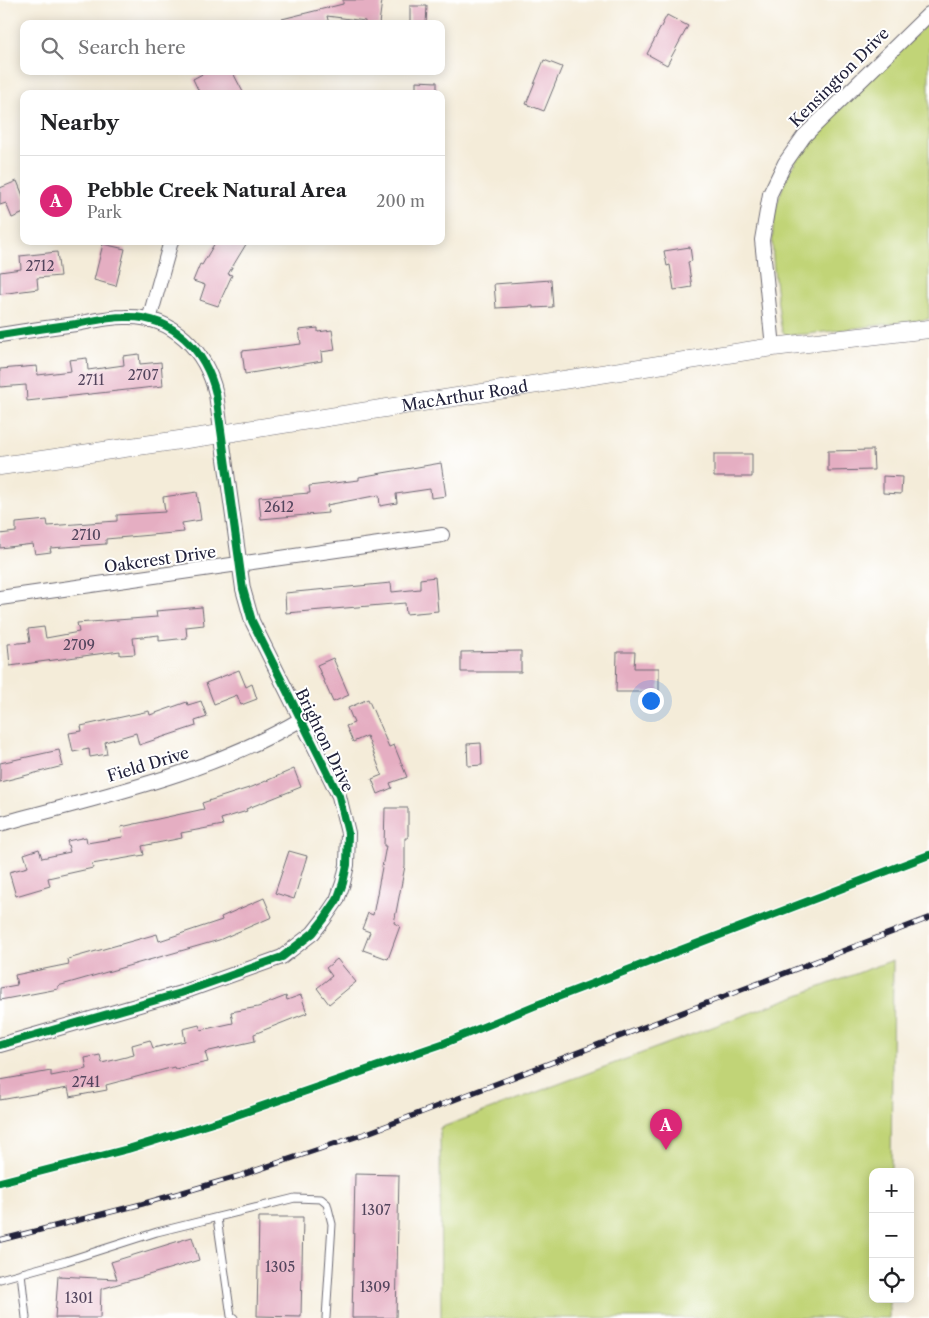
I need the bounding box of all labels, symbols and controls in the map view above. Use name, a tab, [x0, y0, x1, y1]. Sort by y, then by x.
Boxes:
search box	[20, 20, 445, 75]
street label: Kensington Drive	[785, 23, 893, 131]
icon: search	[38, 34, 66, 62]
text: Search here	[78, 36, 186, 59]
text: Nearby	[40, 110, 119, 135]
text: Pebble Creek Natural Area	[87, 179, 347, 202]
text: A	[50, 191, 62, 211]
text: 200 m	[376, 191, 425, 211]
text: Park	[87, 202, 122, 222]
house number: 2712	[26, 257, 54, 275]
house number: 2707	[128, 366, 158, 384]
house number: 2711	[78, 371, 104, 389]
street label: MacArthur Road	[400, 376, 529, 415]
house number: 2612	[264, 498, 294, 516]
house number: 2710	[71, 526, 101, 544]
street label: Oakcrest Drive	[103, 541, 217, 577]
house number: 2709	[63, 636, 95, 654]
street label: Brighton Drive	[291, 685, 359, 795]
your location	[638, 688, 664, 714]
street label: Field Drive	[105, 742, 191, 786]
house number: 2741	[72, 1073, 100, 1091]
pin: A	[650, 1109, 682, 1150]
map controls	[869, 1168, 914, 1303]
button: +	[869, 1168, 914, 1213]
house number: 1307	[361, 1201, 391, 1219]
button: −	[869, 1213, 914, 1258]
house number: 1305	[265, 1258, 295, 1276]
button: locate	[869, 1258, 914, 1303]
house number: 1309	[360, 1278, 390, 1296]
house number: 1301	[65, 1289, 93, 1307]

